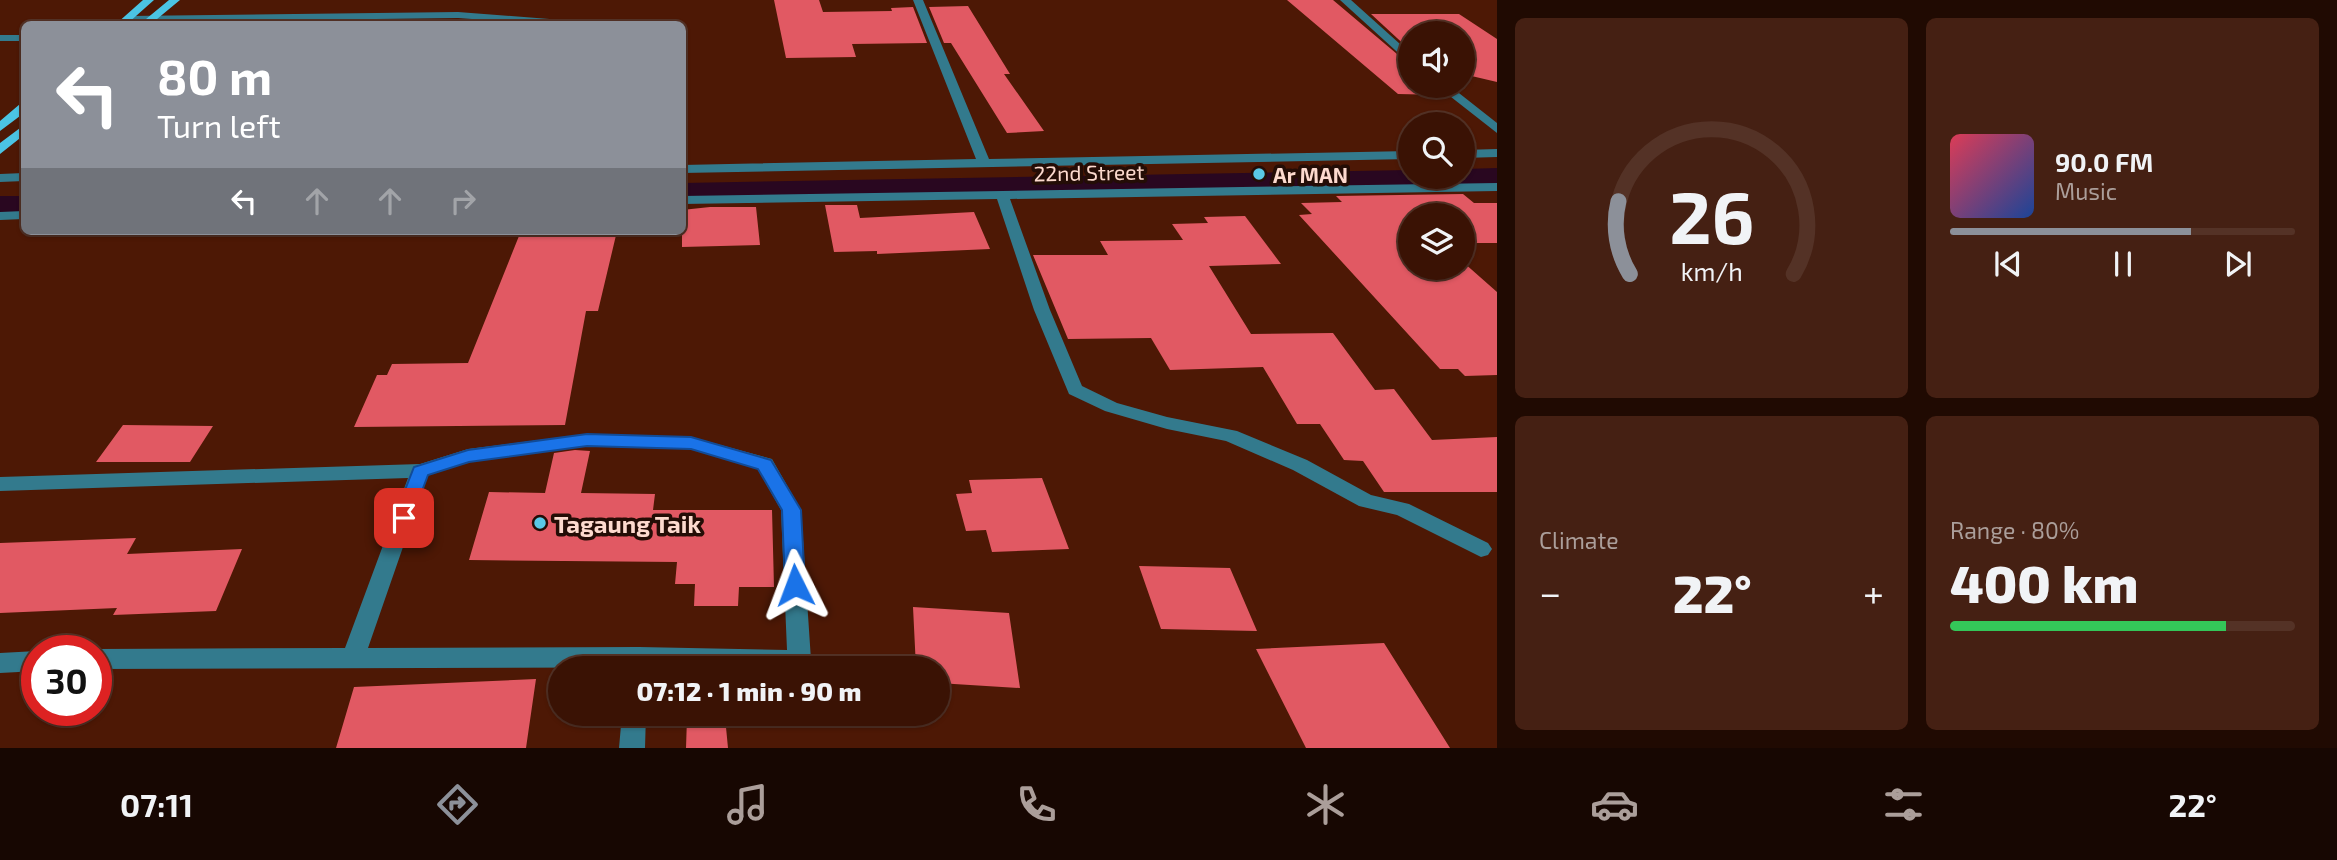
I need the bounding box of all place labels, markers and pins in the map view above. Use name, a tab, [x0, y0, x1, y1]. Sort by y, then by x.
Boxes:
place label: Ar MAN	[1273, 162, 1348, 187]
marker: Ar MAN	[1251, 166, 1267, 182]
pin	[374, 488, 434, 548]
place label: Tagaung Taik	[554, 509, 701, 538]
marker: Tagaung Taik	[532, 515, 548, 531]

